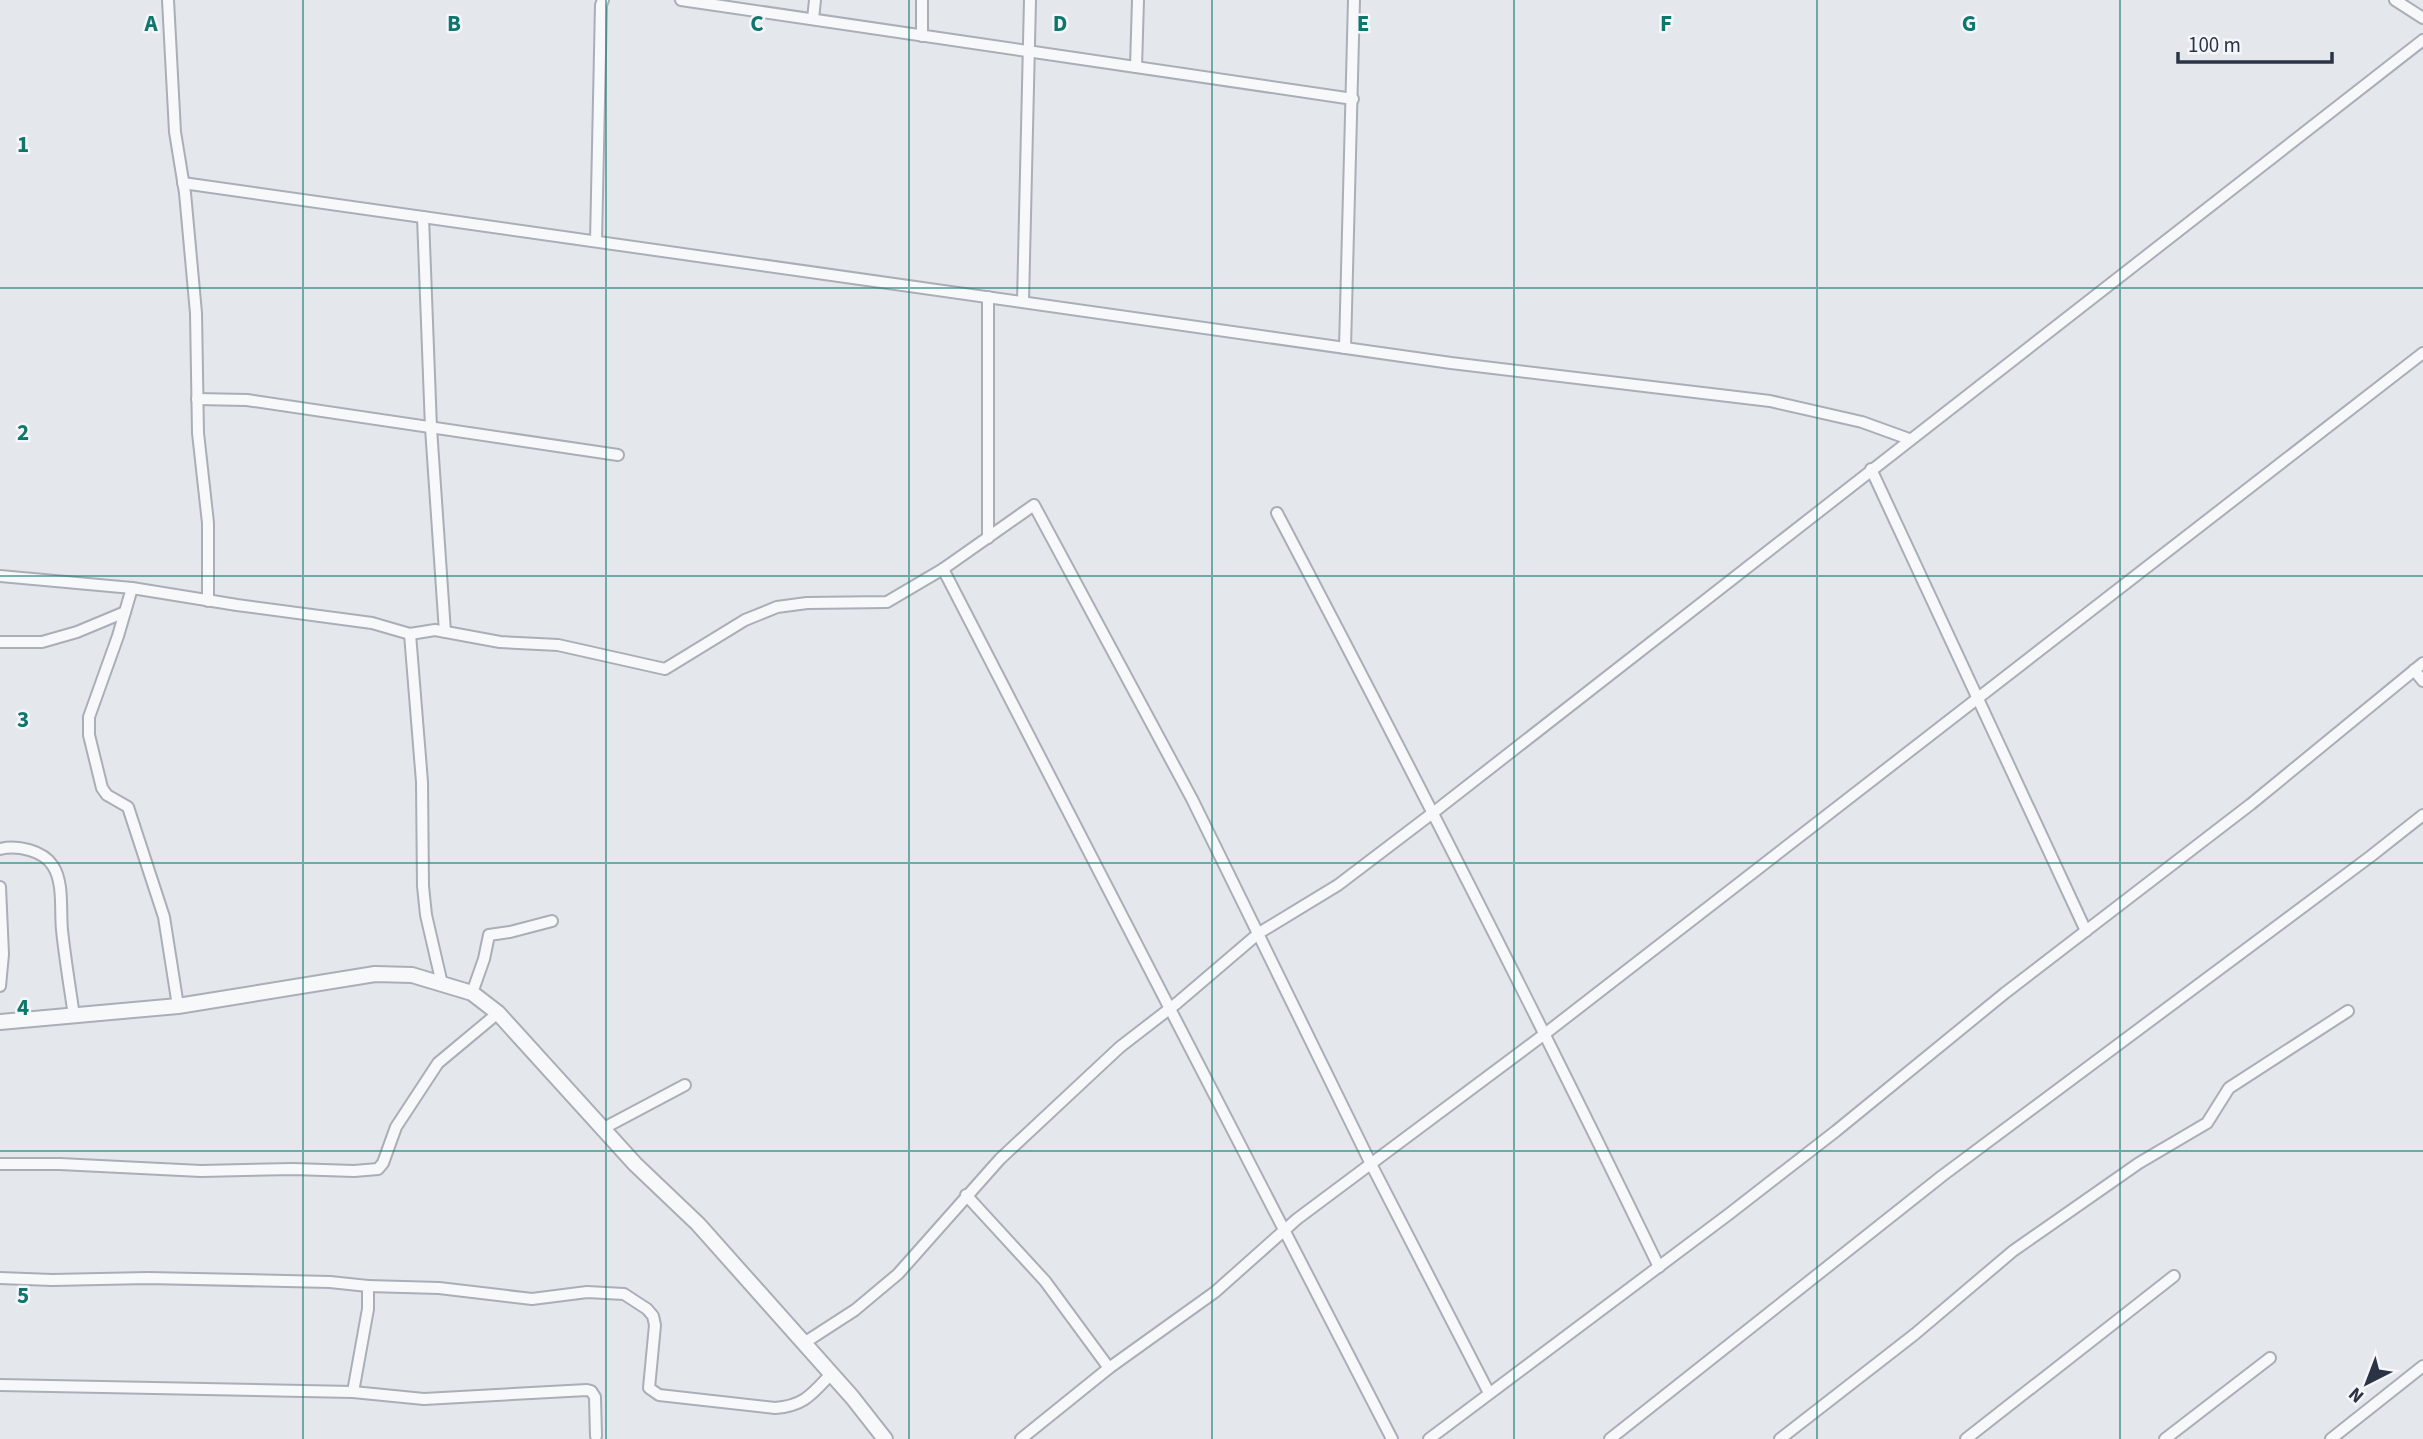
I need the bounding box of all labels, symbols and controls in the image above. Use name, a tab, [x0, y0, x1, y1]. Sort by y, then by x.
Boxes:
text: A	[143, 7, 158, 40]
text: B	[447, 7, 461, 40]
text: C	[750, 7, 764, 40]
text: D	[1053, 7, 1067, 40]
text: E	[1357, 7, 1369, 40]
text: F	[1660, 7, 1672, 40]
text: G	[1962, 7, 1976, 40]
scale bar	[2178, 21, 2332, 65]
text: 100 m	[2188, 30, 2241, 60]
text: 1	[17, 128, 29, 161]
text: 2	[17, 416, 29, 449]
text: 3	[17, 703, 29, 736]
text: 4	[17, 991, 29, 1024]
text: 5	[17, 1279, 29, 1312]
north arrow	[2332, 1348, 2402, 1418]
text: N	[2343, 1380, 2370, 1409]

